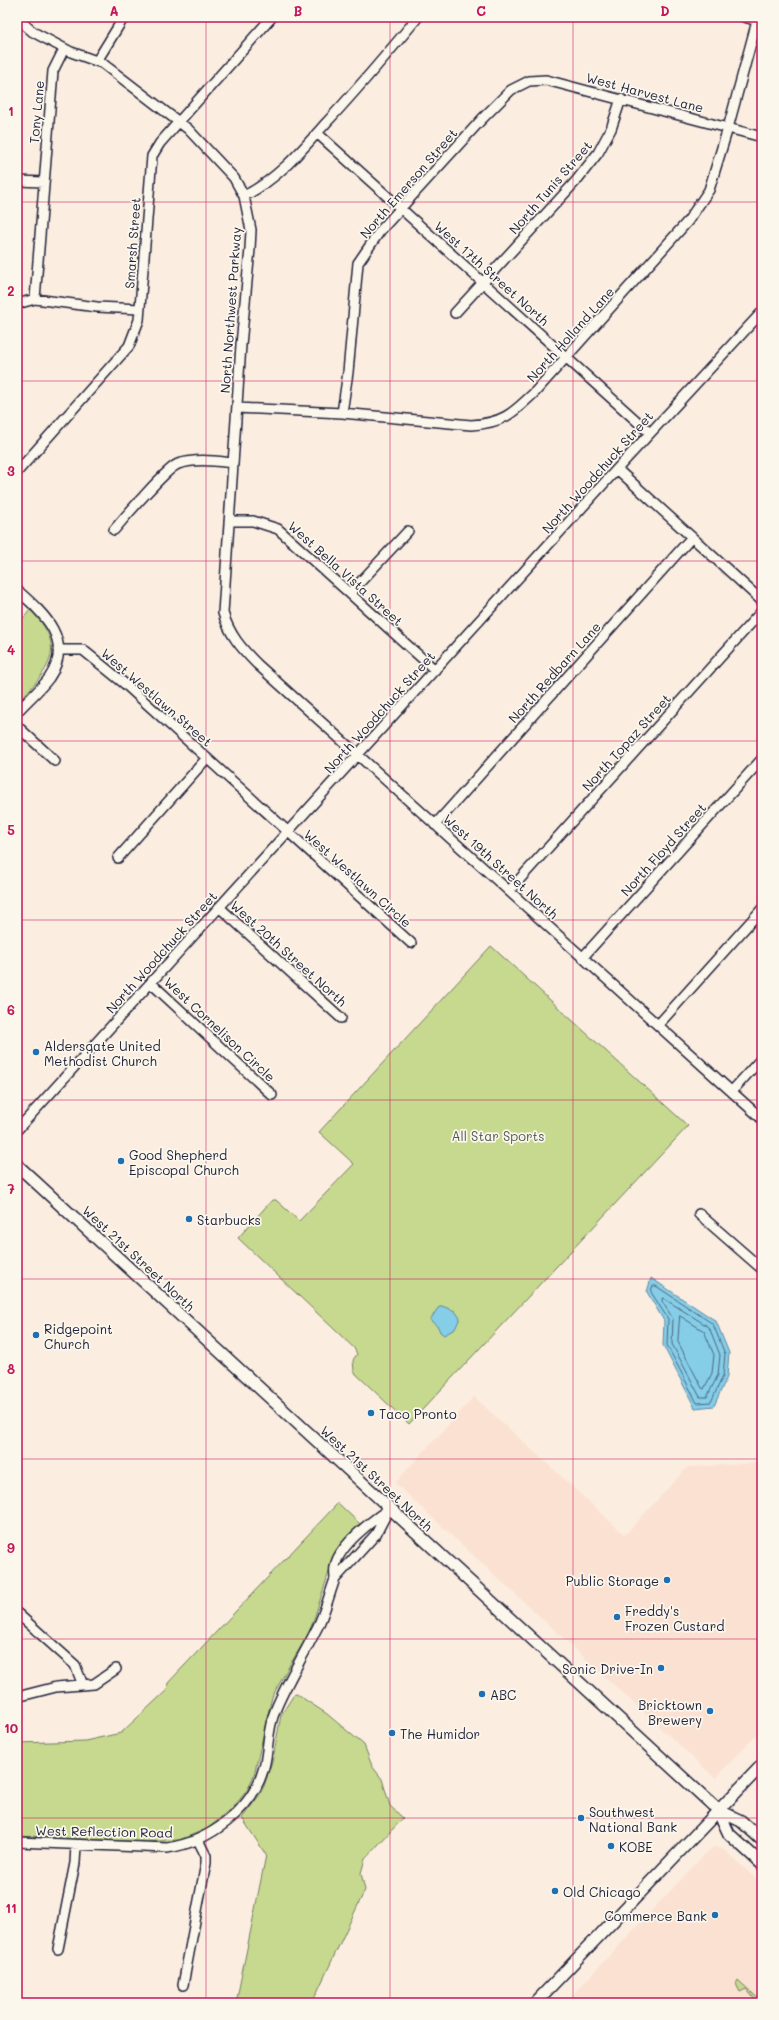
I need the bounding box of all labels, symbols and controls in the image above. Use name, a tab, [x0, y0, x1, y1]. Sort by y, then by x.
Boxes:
text: A	[109, 2, 119, 19]
text: B	[294, 2, 303, 19]
text: C	[476, 2, 486, 19]
text: D	[660, 2, 670, 19]
street label: West Harvest Lane	[584, 68, 706, 116]
street label: Tony Lane	[25, 80, 47, 144]
text: 1	[8, 102, 14, 119]
street label: North Emerson Street	[356, 124, 461, 241]
street label: North Tunis Street	[505, 137, 595, 237]
street label: Smarsh Street	[120, 196, 144, 289]
street label: West 17th Street North	[431, 217, 553, 329]
street label: North Northwest Parkway	[216, 226, 244, 394]
text: 2	[7, 282, 15, 299]
street label: North Holland Lane	[523, 283, 617, 385]
street label: North Woodchuck Street	[538, 407, 656, 537]
text: 3	[7, 462, 15, 479]
street label: West Bella Vista Street	[285, 517, 407, 629]
street label: North Redbarn Lane	[504, 618, 604, 726]
text: 4	[7, 641, 15, 658]
street label: West Westlawn Street	[98, 644, 216, 750]
street label: North Woodchuck Street	[320, 647, 438, 777]
street label: North Topaz Street	[578, 690, 674, 794]
street label: North Floyd Street	[617, 799, 710, 899]
street label: West 19th Street North	[440, 810, 562, 922]
text: 5	[7, 821, 15, 838]
street label: West Westlawn Circle	[301, 825, 415, 931]
street label: North Woodchuck Street	[102, 887, 220, 1017]
street label: West 20th Street North	[227, 896, 351, 1010]
street label: West Cornelison Circle	[161, 973, 279, 1085]
text: 6	[7, 1001, 15, 1018]
place label: Aldersgate United Methodist Church	[44, 1037, 161, 1069]
marker: Aldersgate United Methodist Church	[31, 1047, 41, 1057]
park label: All Star Sports	[451, 1127, 545, 1144]
place label: Good Shepherd Episcopal Church	[129, 1146, 239, 1178]
marker: Good Shepherd Episcopal Church	[116, 1156, 126, 1166]
text: 7	[7, 1180, 15, 1197]
street label: West 21st Street North	[79, 1202, 199, 1314]
place label: Starbucks	[197, 1211, 261, 1228]
marker: Starbucks	[184, 1214, 194, 1224]
place label: Ridgepoint Church	[44, 1320, 113, 1352]
marker: Ridgepoint Church	[31, 1330, 41, 1340]
text: 8	[7, 1360, 15, 1377]
place label: Taco Pronto	[379, 1405, 457, 1422]
marker: Taco Pronto	[366, 1408, 376, 1418]
street label: West 21st Street North	[317, 1422, 437, 1534]
text: 9	[7, 1539, 15, 1556]
place label: Public Storage	[566, 1572, 659, 1589]
marker: Public Storage	[662, 1575, 672, 1585]
place label: Freddy's Frozen Custard	[625, 1602, 724, 1634]
marker: Freddy's Frozen Custard	[612, 1612, 622, 1622]
place label: Sonic Drive-In	[562, 1660, 653, 1677]
marker: Sonic Drive-In	[656, 1663, 666, 1673]
place label: ABC	[490, 1686, 516, 1703]
marker: ABC	[477, 1689, 487, 1699]
place label: Bricktown Brewery	[638, 1696, 702, 1728]
marker: Bricktown Brewery	[705, 1706, 715, 1716]
text: 10	[4, 1719, 18, 1736]
place label: The Humidor	[400, 1725, 480, 1742]
marker: The Humidor	[387, 1728, 397, 1738]
place label: Southwest National Bank	[589, 1803, 677, 1835]
marker: Southwest National Bank	[576, 1813, 586, 1823]
street label: West Reflection Road	[35, 1821, 173, 1841]
place label: KOBE	[619, 1838, 653, 1855]
marker: KOBE	[606, 1841, 616, 1851]
place label: Old Chicago	[563, 1883, 641, 1900]
marker: Old Chicago	[550, 1886, 560, 1896]
text: 11	[5, 1899, 17, 1916]
place label: Commerce Bank	[605, 1907, 707, 1924]
marker: Commerce Bank	[710, 1910, 720, 1920]

